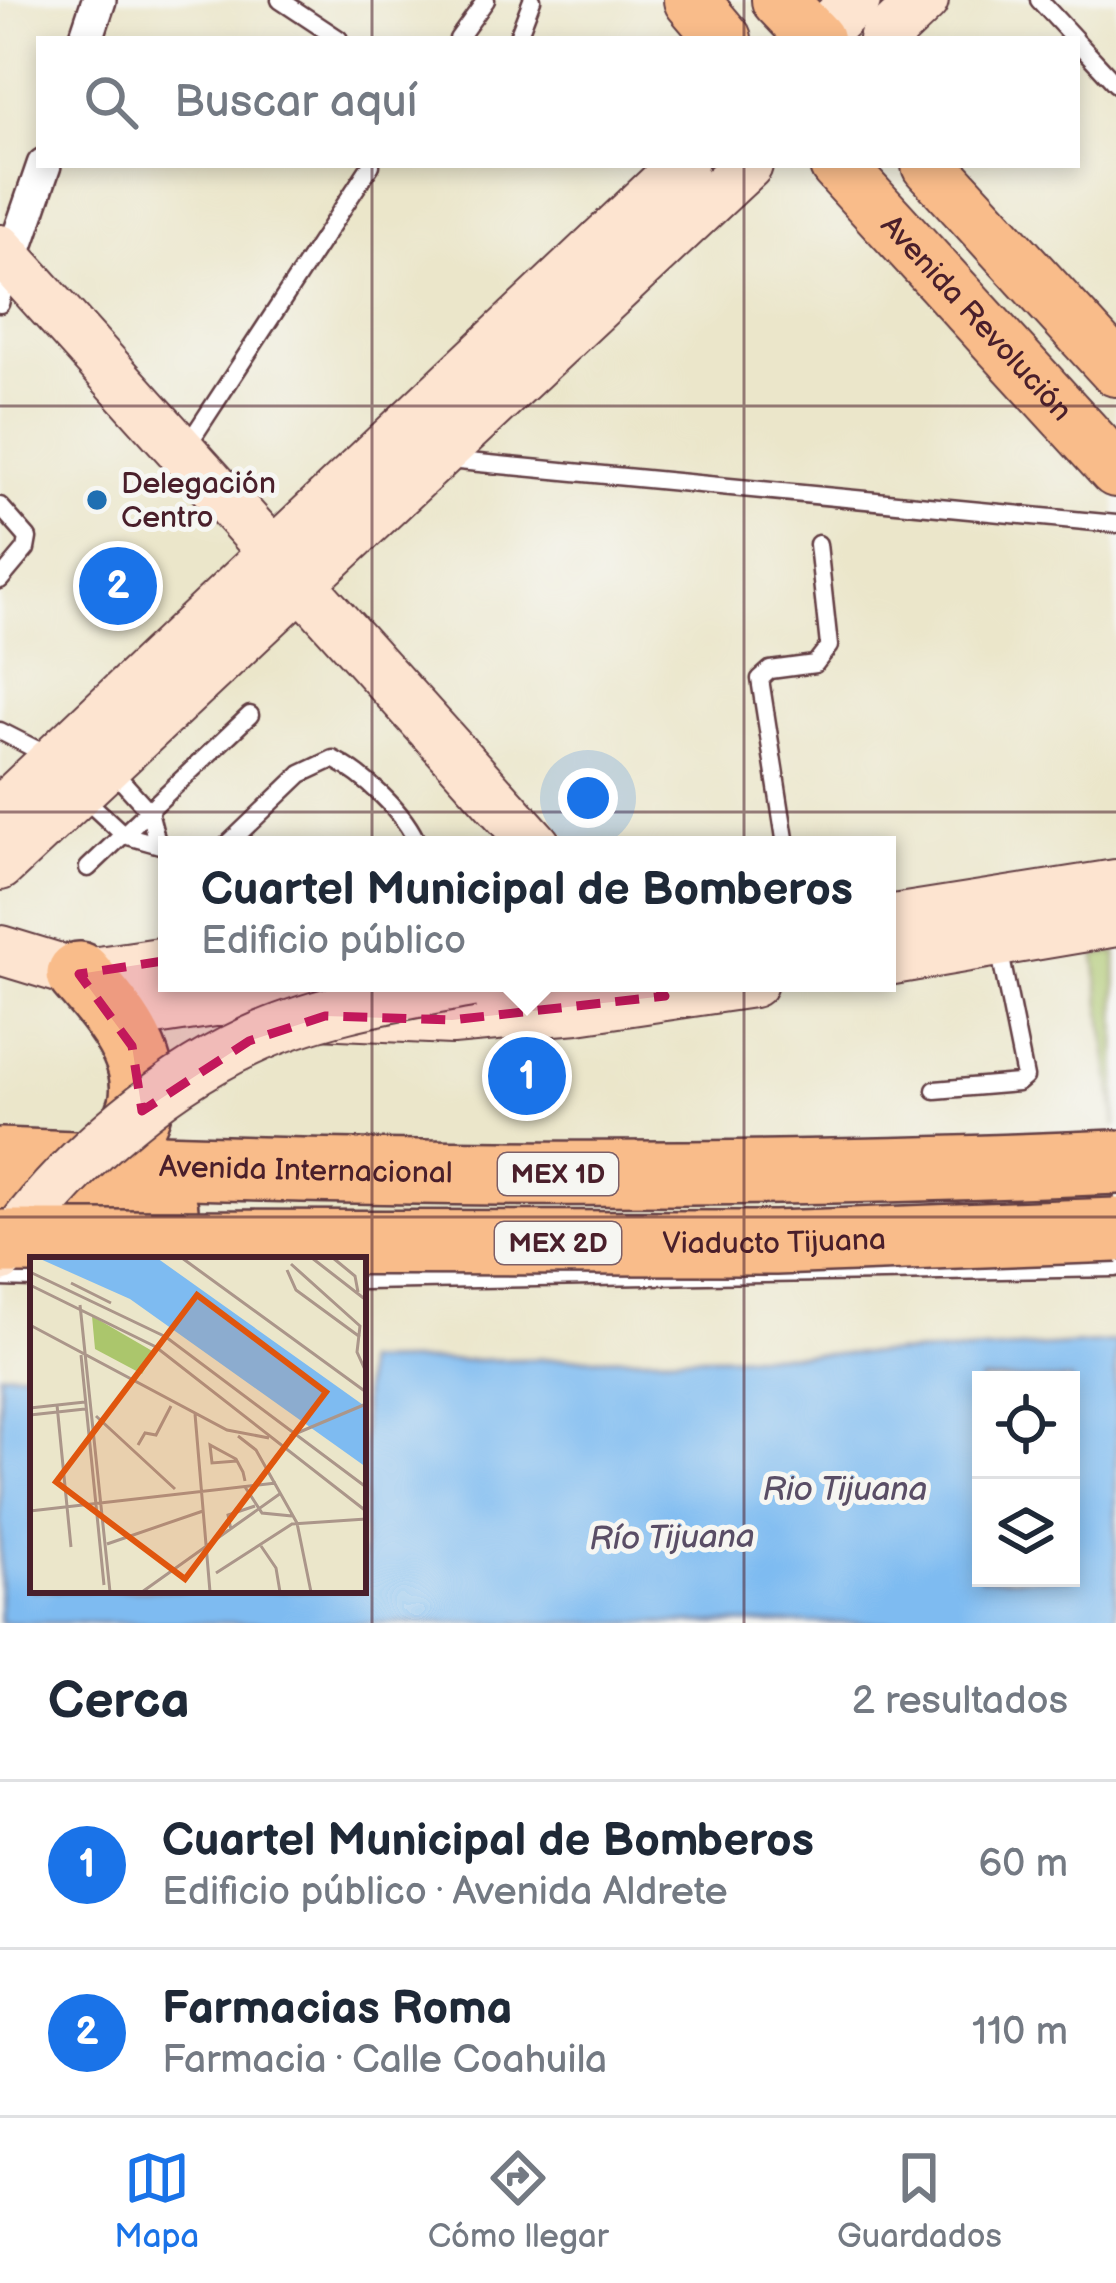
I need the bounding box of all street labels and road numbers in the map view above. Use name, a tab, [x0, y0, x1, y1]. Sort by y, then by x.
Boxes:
street label: Avenida Revolución	[873, 208, 1079, 429]
street label: Avenida Internacional	[159, 1149, 453, 1192]
road number: MEX 1D	[498, 1153, 618, 1195]
road number: MEX 2D	[495, 1222, 621, 1264]
street label: Viaducto Tijuana	[662, 1222, 886, 1262]

